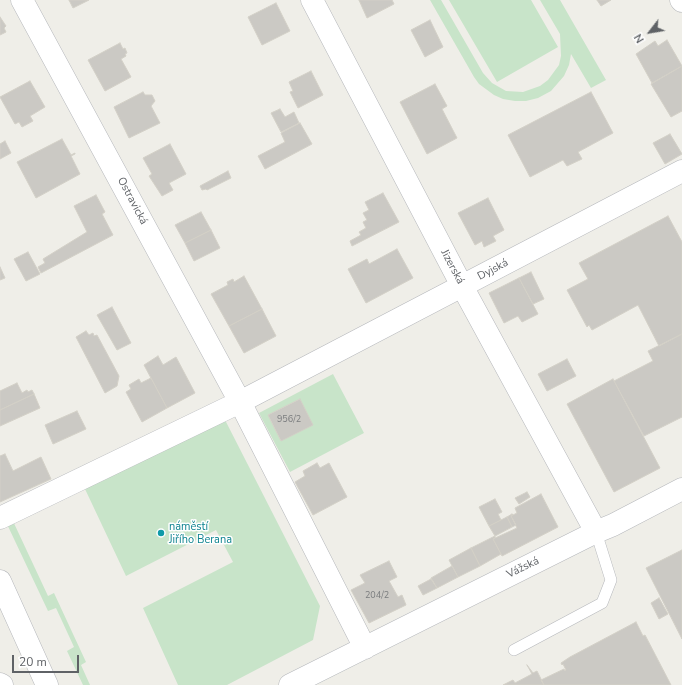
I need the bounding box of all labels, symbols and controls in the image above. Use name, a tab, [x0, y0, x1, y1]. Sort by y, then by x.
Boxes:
north arrow	[630, 12, 670, 52]
text: N	[631, 31, 648, 46]
street label: Ostravická	[114, 175, 150, 227]
street label: Jizerská	[437, 247, 467, 287]
street label: Dyjská	[475, 256, 511, 284]
house number: 956/2	[277, 415, 301, 425]
place label: náměstí Jiřího Berana	[169, 520, 232, 546]
marker: náměstí Jiřího Berana	[156, 528, 166, 538]
street label: Vážská	[505, 555, 541, 581]
house number: 204/2	[365, 591, 389, 601]
scale bar	[14, 647, 81, 673]
text: 20 m	[19, 654, 47, 670]

